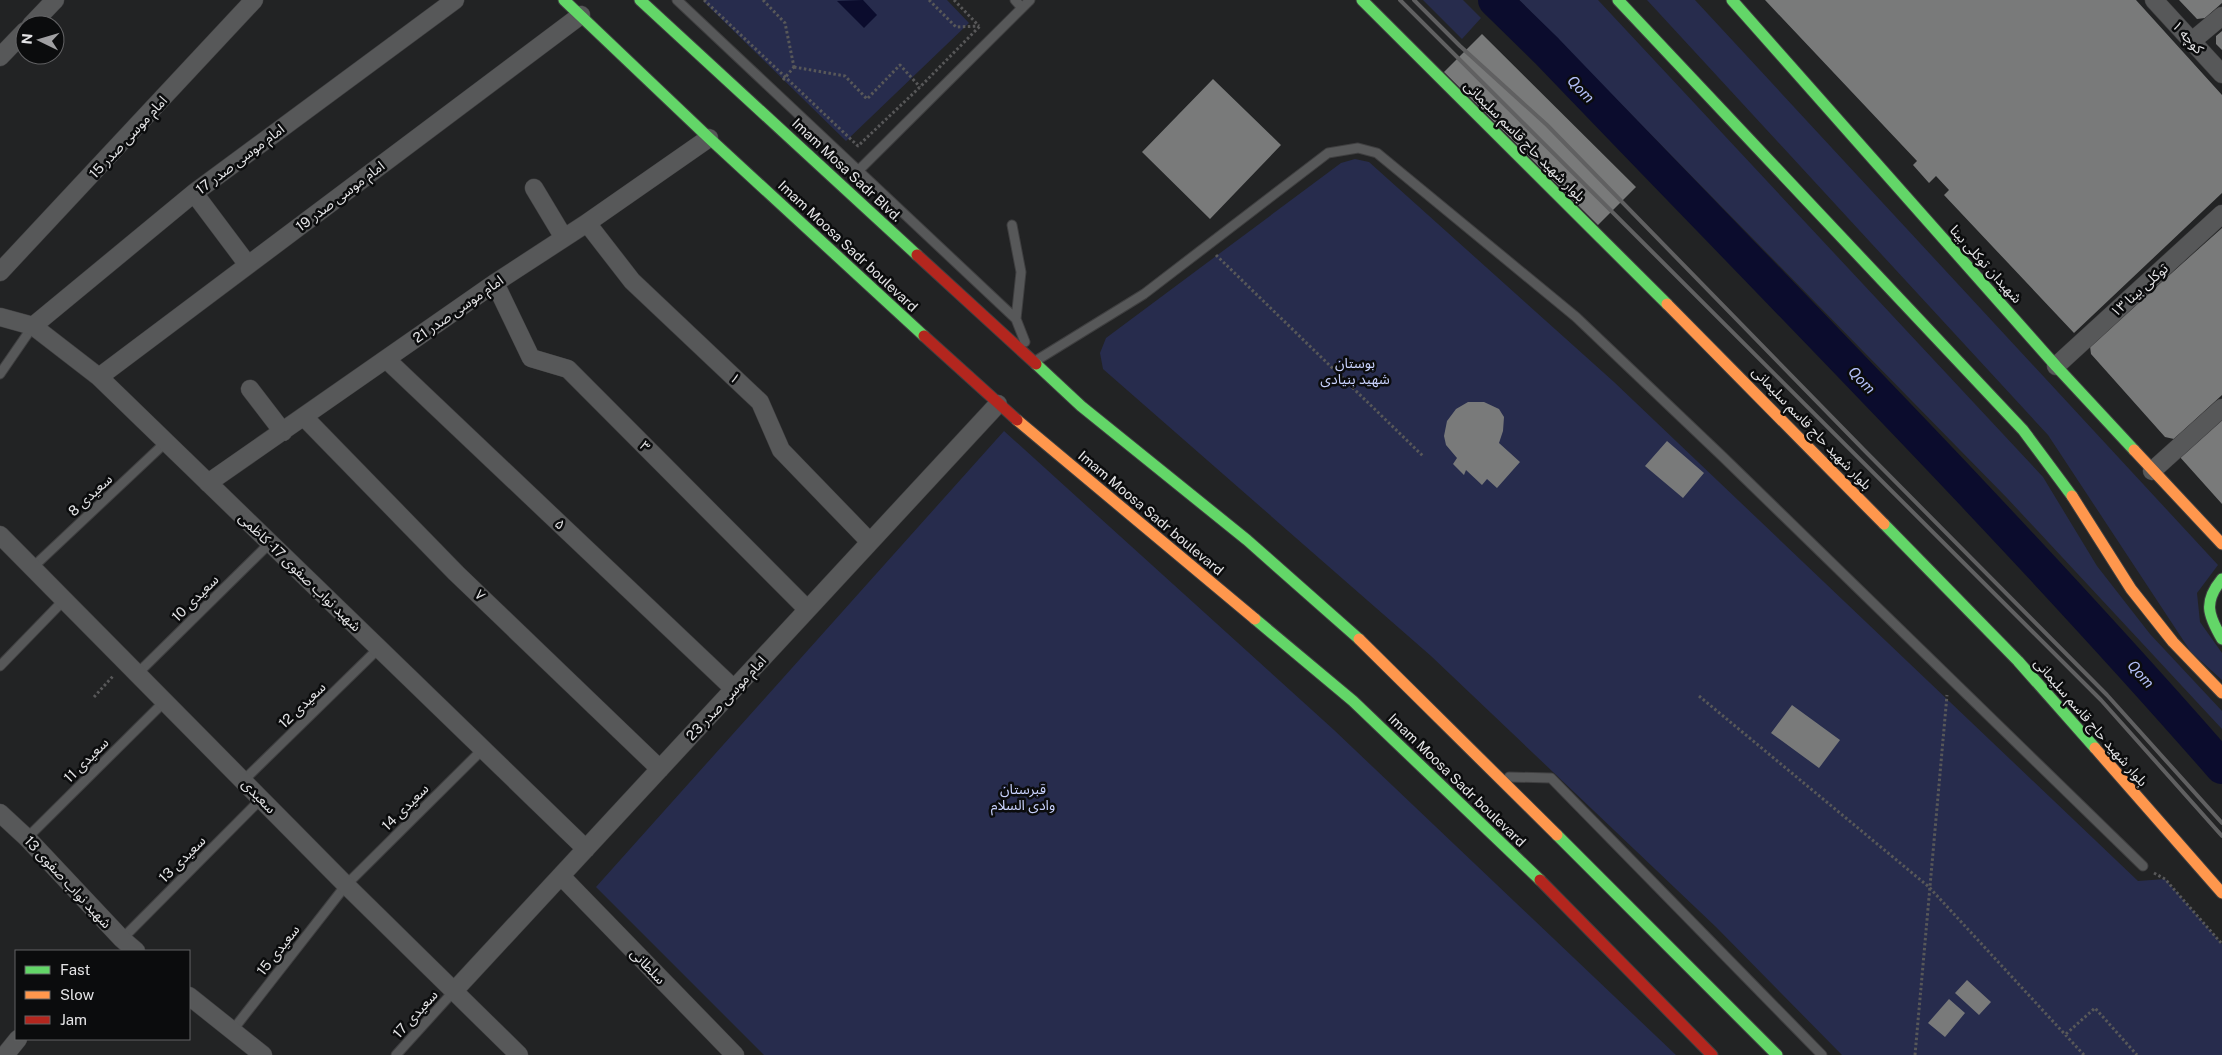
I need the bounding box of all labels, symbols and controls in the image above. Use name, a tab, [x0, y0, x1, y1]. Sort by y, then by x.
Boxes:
north arrow	[15, 15, 65, 65]
street label: کوچه ۱	[2168, 17, 2207, 58]
text: N	[19, 33, 35, 45]
water label: Qom	[1564, 72, 1598, 106]
street label: بلوار شهید حاج قاسم سلیمانی	[1459, 77, 1589, 207]
street label: امام موسی صدر 15	[86, 92, 172, 184]
street label: Imam Mosa Sadr Blvd.	[789, 115, 905, 225]
street label: امام موسی صدر 17	[193, 121, 289, 200]
street label: امام موسی صدر 19	[293, 158, 389, 237]
street label: Imam Moosa Sadr boulevard	[775, 177, 921, 315]
street label: شهیدان توکلی بینا	[1946, 222, 2025, 307]
street label: توکلی بینا ۱۳	[2107, 260, 2172, 321]
street label: امام موسی صدر 21	[410, 272, 508, 348]
park label: بوستان شهید بنیادی	[1320, 355, 1390, 388]
street label: بلوار شهید حاج قاسم سلیمانی	[1747, 363, 1875, 495]
water label: Qom	[1845, 363, 1879, 397]
street label: ۱	[727, 369, 743, 387]
street label: ۳	[637, 438, 653, 454]
street label: Imam Moosa Sadr boulevard	[1075, 448, 1227, 578]
street label: سعیدی 8	[65, 471, 116, 520]
street label: شهید نواب صفوی 17- کاظمی	[235, 509, 364, 635]
street label: ۵	[552, 515, 568, 533]
street label: سعیدی 10	[168, 571, 222, 625]
street label: ۷	[472, 586, 488, 604]
street label: امام موسی صدر 23	[683, 653, 771, 746]
street label: بلوار شهید حاج قاسم سلیمانی	[2029, 655, 2151, 791]
water label: Qom	[2124, 657, 2158, 691]
street label: سعیدی 12	[275, 679, 329, 732]
street label: Imam Moosa Sadr boulevard	[1385, 710, 1529, 850]
street label: سعیدی 11	[60, 734, 112, 786]
street label: سعیدی	[238, 775, 279, 817]
street label: سعیدی 14	[378, 780, 432, 834]
park label: قبرستان وادی السلام	[991, 781, 1055, 816]
street label: سعیدی 13	[155, 832, 209, 886]
street label: شهید نواب صفوی 13	[21, 833, 115, 932]
street label: سعیدی 15	[253, 922, 303, 979]
street label: سلطانی	[626, 945, 669, 988]
legend	[15, 950, 190, 1040]
text: Fast	[60, 961, 90, 978]
text: Slow	[60, 986, 95, 1003]
street label: سعیدی 17	[389, 987, 441, 1042]
text: Jam	[60, 1011, 87, 1028]

